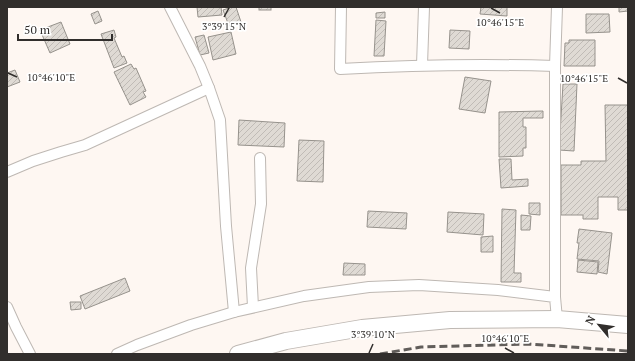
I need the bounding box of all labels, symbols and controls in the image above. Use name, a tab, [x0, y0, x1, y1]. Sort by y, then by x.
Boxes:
scale bar	[18, 16, 112, 42]
text: 10°46'15"E	[476, 16, 524, 29]
text: 3°39'15"N	[202, 20, 247, 33]
text: 50 m	[24, 22, 51, 37]
text: 10°46'10"E	[27, 71, 75, 84]
text: 10°46'15"E	[560, 72, 608, 85]
north arrow	[579, 305, 619, 345]
text: N	[582, 313, 599, 327]
text: 3°39'10"N	[351, 328, 396, 341]
text: 10°46'10"E	[481, 332, 529, 345]

